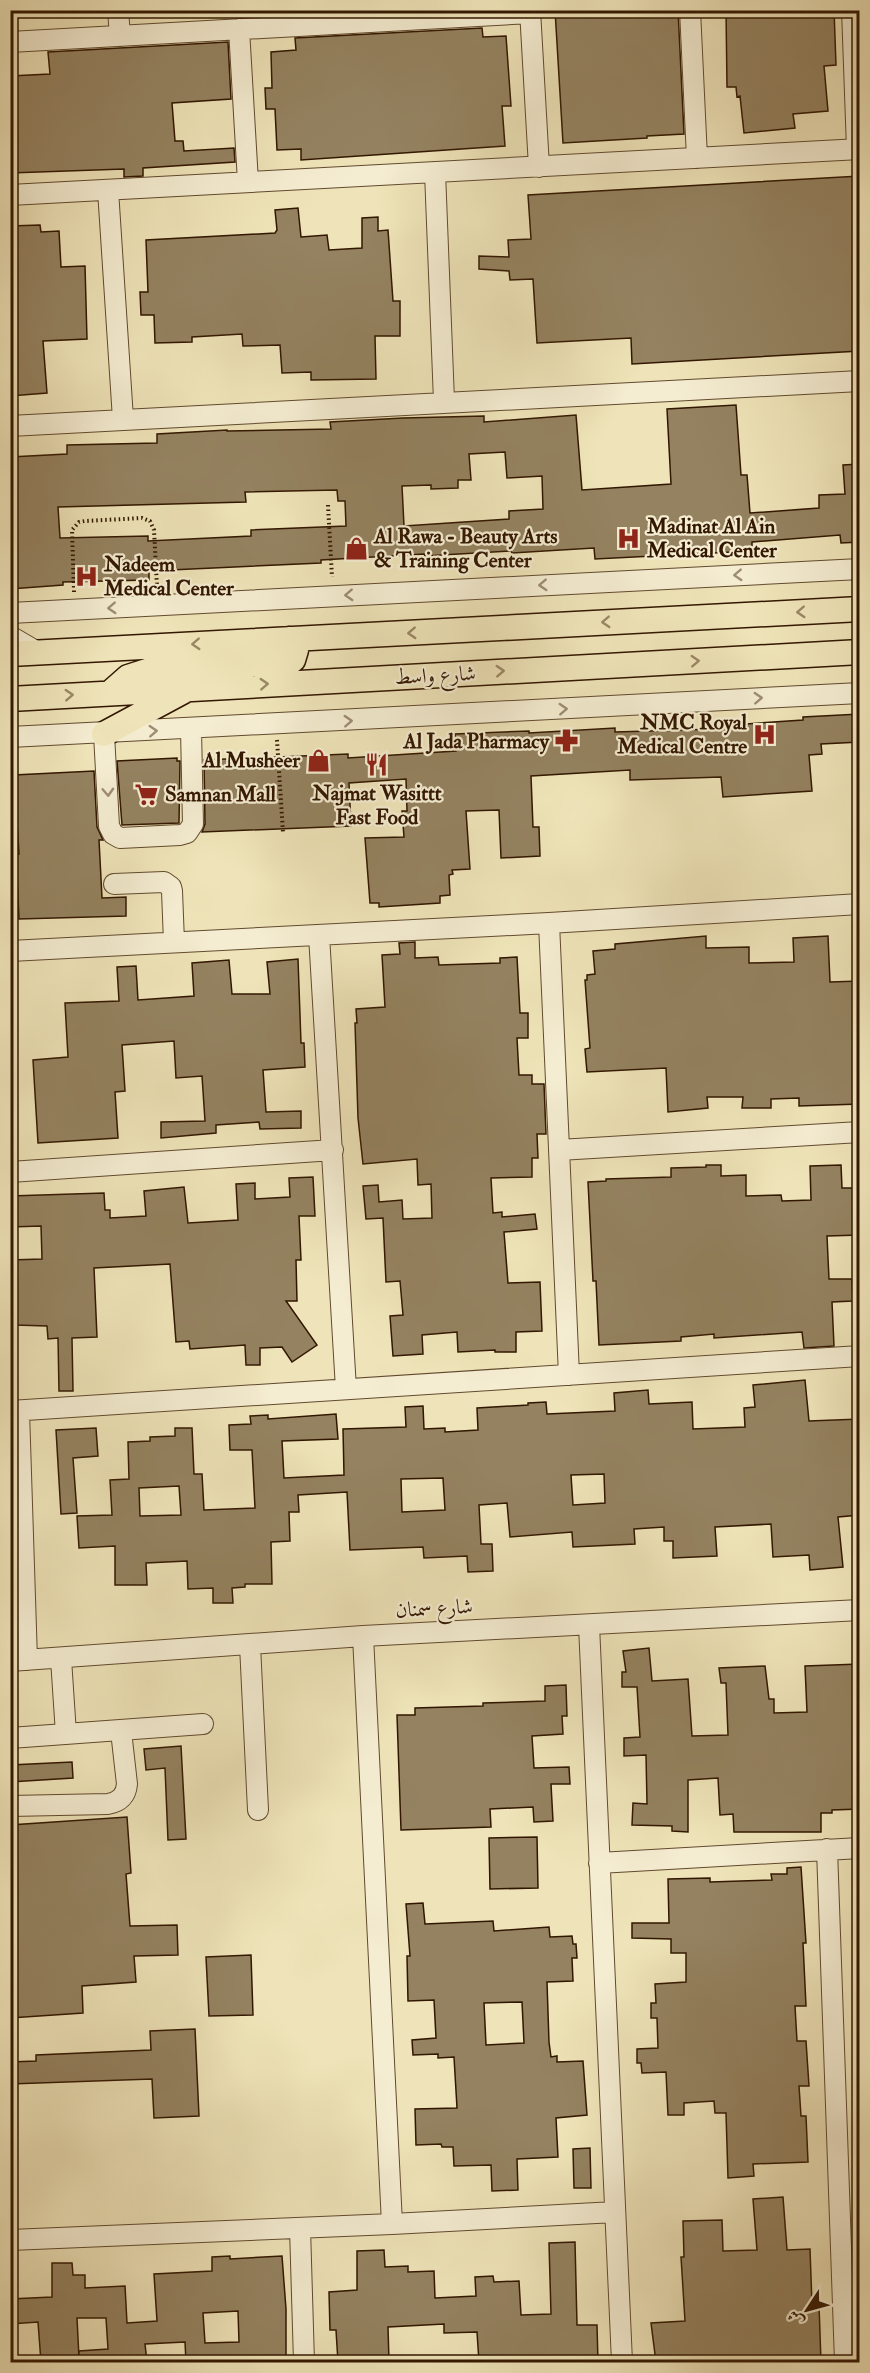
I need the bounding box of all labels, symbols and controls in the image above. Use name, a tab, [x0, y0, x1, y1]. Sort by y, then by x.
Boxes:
place label: Madinat Al Ain Medical Center	[646, 513, 778, 564]
place label: Al Rawa - Beauty Arts & Training Center	[373, 523, 557, 574]
hospital icon: Madinat Al Ain Medical Center	[616, 525, 642, 551]
shop icon: Al Rawa - Beauty Arts & Training Center	[343, 535, 369, 561]
place label: Nadeem Medical Center	[103, 551, 235, 602]
hospital icon: Nadeem Medical Center	[73, 563, 99, 589]
one-way arrow	[734, 568, 743, 581]
one-way arrow	[539, 579, 548, 592]
one-way arrow	[344, 589, 353, 602]
one-way arrow	[108, 601, 117, 614]
one-way arrow	[797, 606, 806, 619]
one-way arrow	[602, 616, 611, 629]
one-way arrow	[407, 626, 416, 639]
one-way arrow	[191, 638, 200, 651]
one-way arrow	[690, 654, 699, 667]
street label: شارع واسط	[394, 660, 477, 695]
one-way arrow	[496, 665, 505, 678]
one-way arrow	[259, 677, 268, 690]
one-way arrow	[64, 689, 73, 702]
one-way arrow	[753, 692, 762, 705]
one-way arrow	[559, 702, 568, 715]
place label: NMC Royal Medical Centre	[616, 709, 748, 760]
one-way arrow	[343, 714, 352, 727]
hospital icon: NMC Royal Medical Centre	[752, 721, 778, 747]
one-way arrow	[148, 725, 157, 738]
place label: Al Jada Pharmacy	[402, 728, 550, 755]
pharmacy icon: Al Jada Pharmacy	[554, 728, 580, 754]
place label: Al Musheer	[201, 747, 301, 774]
shop icon: Al Musheer	[305, 747, 331, 773]
restaurant icon: Najmat Wasittt Fast Food	[364, 752, 390, 778]
place label: Najmat Wasittt Fast Food	[311, 780, 442, 831]
supermarket icon: Samnan Mall	[134, 781, 160, 807]
place label: Samnan Mall	[165, 781, 277, 808]
one-way arrow	[101, 788, 114, 797]
street label: شارع سمنان	[395, 1593, 474, 1628]
north arrow	[777, 2280, 837, 2340]
text: ش	[783, 2306, 808, 2331]

